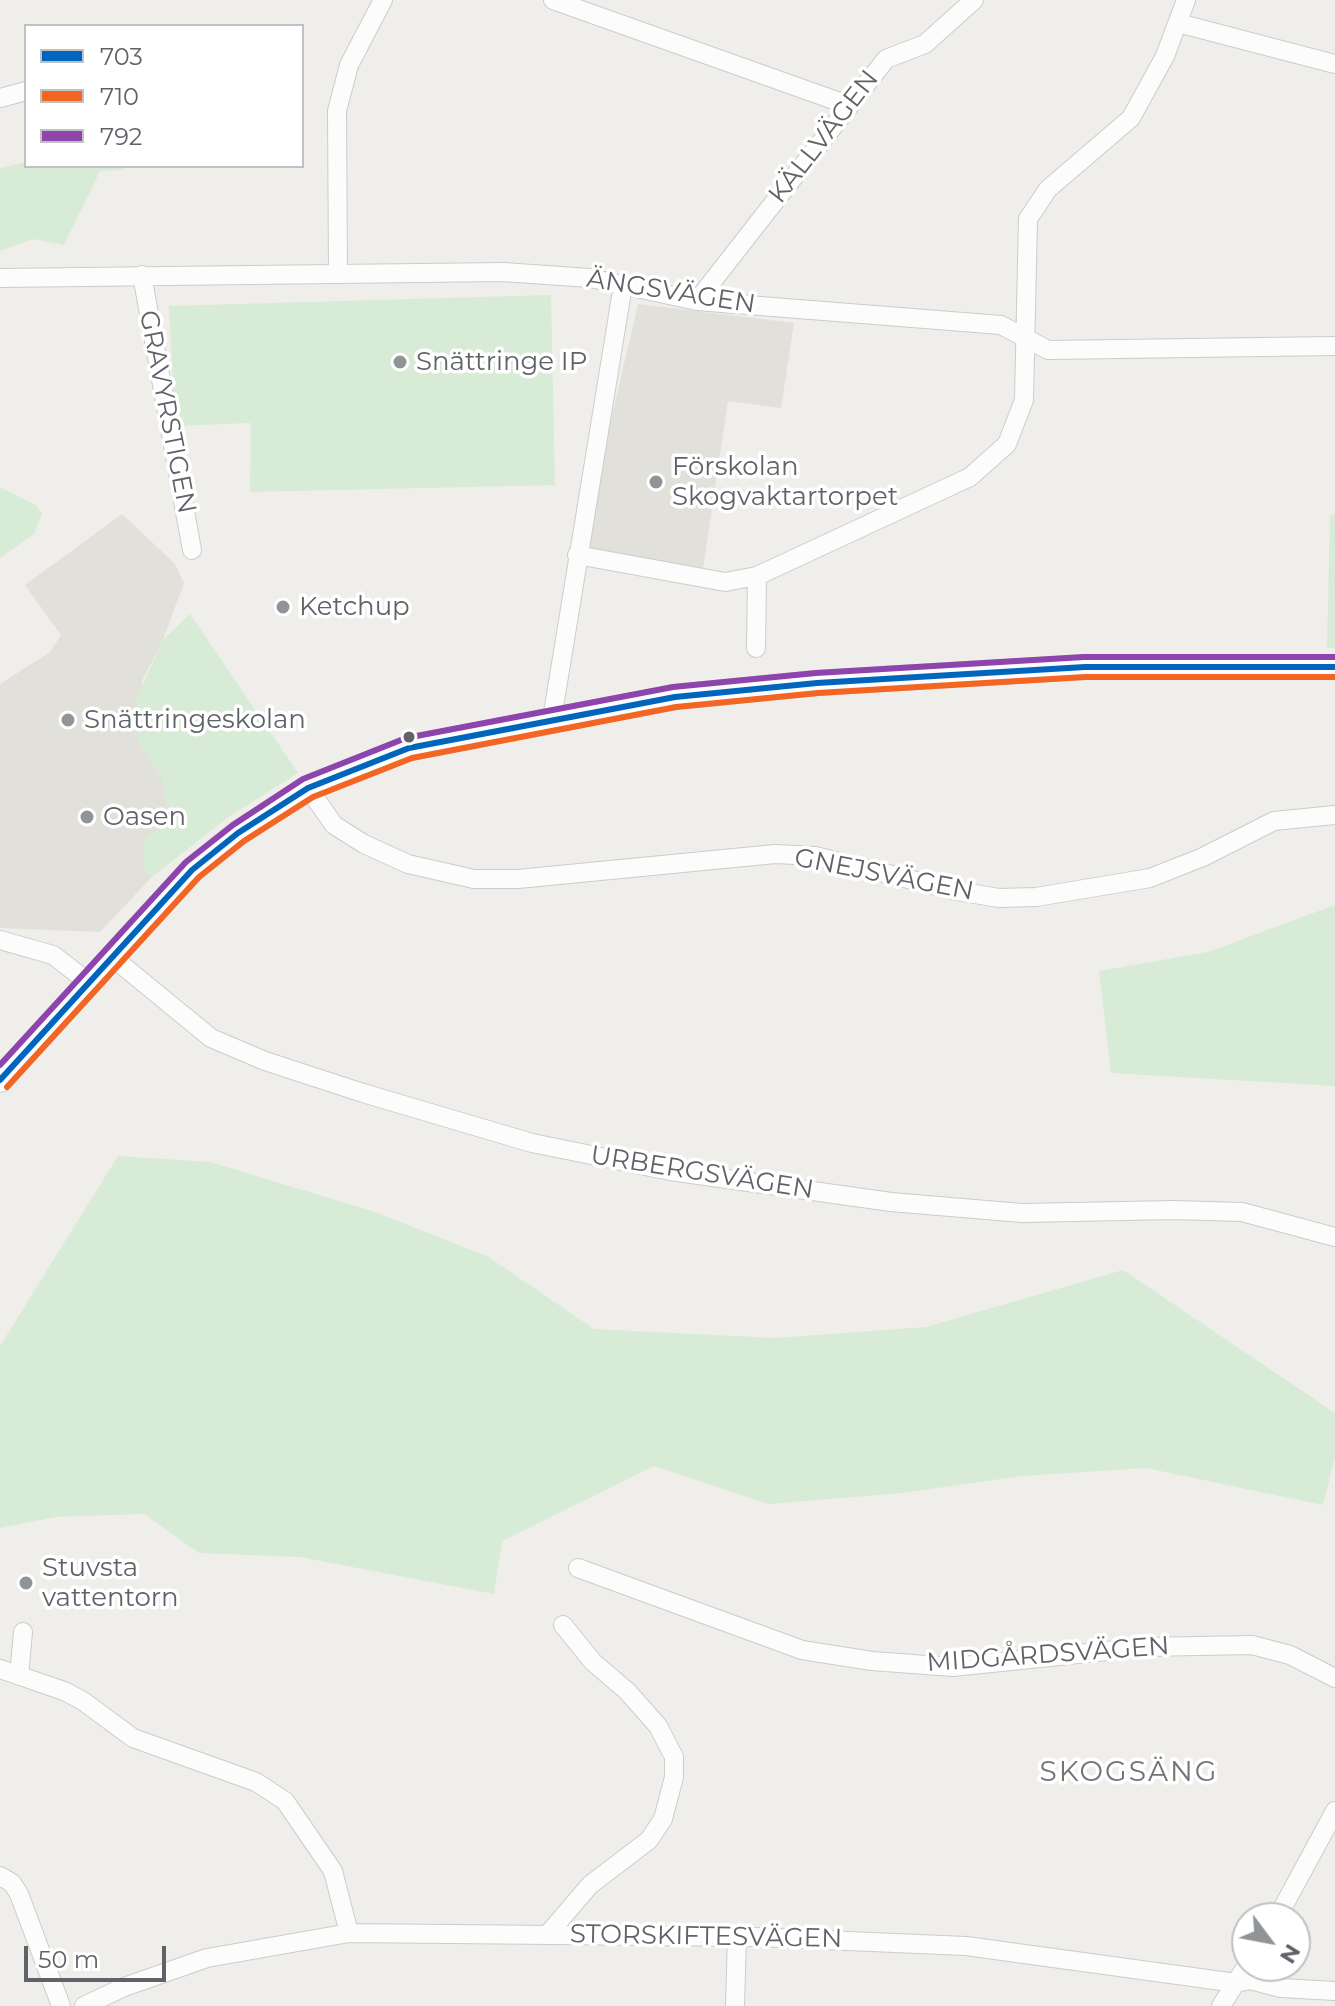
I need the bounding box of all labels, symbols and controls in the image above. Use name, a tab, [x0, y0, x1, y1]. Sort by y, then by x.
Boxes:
legend	[24, 24, 304, 168]
text: 703	[100, 42, 143, 71]
street label: KÄLLVÄGEN	[762, 64, 886, 210]
text: 710	[100, 82, 139, 111]
text: 792	[100, 122, 142, 151]
street label: ÄNGSVÄGEN	[585, 263, 757, 321]
street label: GRAVYRSTIGEN	[132, 308, 202, 516]
place label: Snättringe IP	[416, 346, 587, 378]
marker: Snättringe IP	[391, 353, 409, 371]
place label: Förskolan Skogvaktartorpet	[672, 451, 898, 512]
marker: Förskolan Skogvaktartorpet	[647, 473, 665, 491]
place label: Ketchup	[299, 591, 410, 623]
marker: Ketchup	[274, 598, 292, 616]
place label: Snättringeskolan	[84, 704, 306, 736]
marker: Snättringeskolan	[59, 711, 77, 729]
unlabelled marker	[401, 729, 417, 745]
place label: Oasen	[103, 801, 186, 833]
marker: Oasen	[78, 808, 96, 826]
street label: GNEJSVÄGEN	[792, 842, 976, 908]
street label: URBERGSVÄGEN	[588, 1140, 816, 1206]
place label: Stuvsta vattentorn	[42, 1552, 179, 1614]
marker: Stuvsta vattentorn	[17, 1574, 35, 1592]
street label: MIDGÅRDSVÄGEN	[926, 1631, 1170, 1679]
district label: SKOGSÄNG	[1040, 1756, 1218, 1790]
north arrow	[1231, 1902, 1311, 1982]
street label: STORSKIFTESVÄGEN	[570, 1919, 842, 1955]
scale bar	[28, 1930, 170, 1980]
text: N	[1274, 1939, 1306, 1969]
text: 50 m	[38, 1945, 99, 1974]

